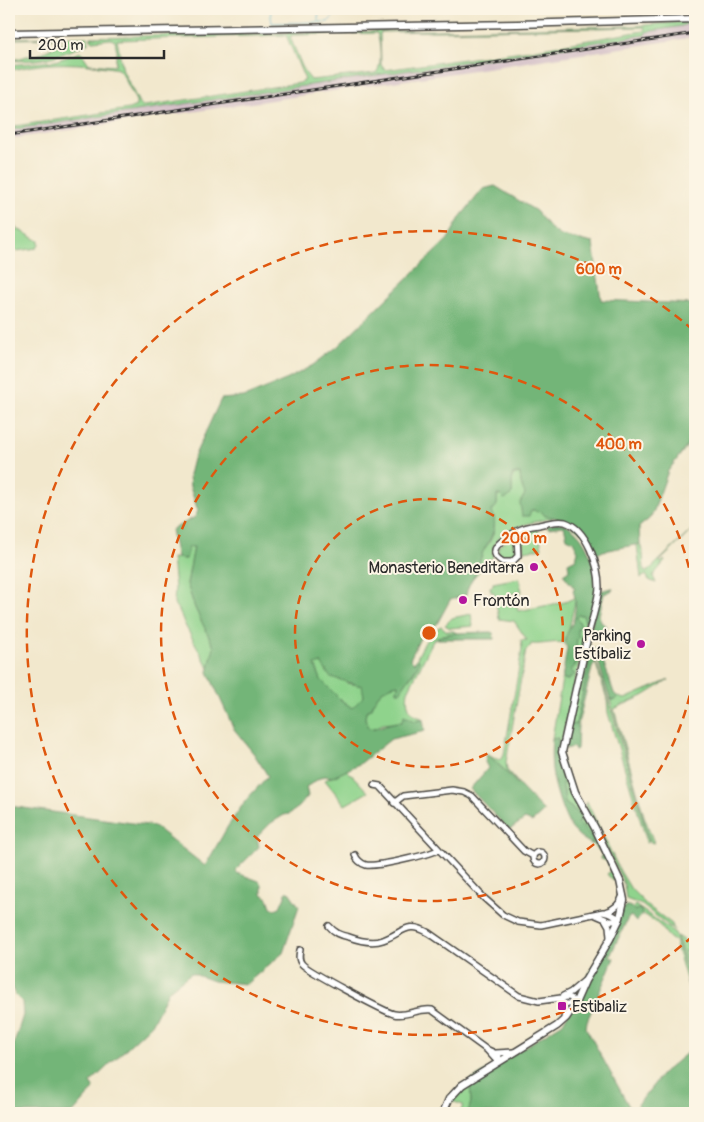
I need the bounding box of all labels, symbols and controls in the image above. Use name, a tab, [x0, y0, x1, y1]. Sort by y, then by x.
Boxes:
scale bar	[30, 28, 164, 60]
text: 200 m	[38, 36, 83, 55]
text: 600 m	[576, 260, 622, 279]
text: 400 m	[596, 435, 642, 454]
text: 200 m	[501, 529, 547, 548]
place label: Monasterio Beneditarra	[368, 558, 524, 578]
marker: Monasterio Beneditarra	[528, 561, 540, 573]
place label: Frontón	[473, 591, 530, 611]
marker: Frontón	[457, 594, 469, 606]
centre of rings	[420, 624, 438, 642]
place label: Parking Estíbaliz	[574, 626, 631, 664]
marker: Parking Estíbaliz	[635, 638, 647, 650]
place label: Estibaliz	[572, 997, 627, 1017]
marker: Estibaliz	[556, 1000, 568, 1012]

